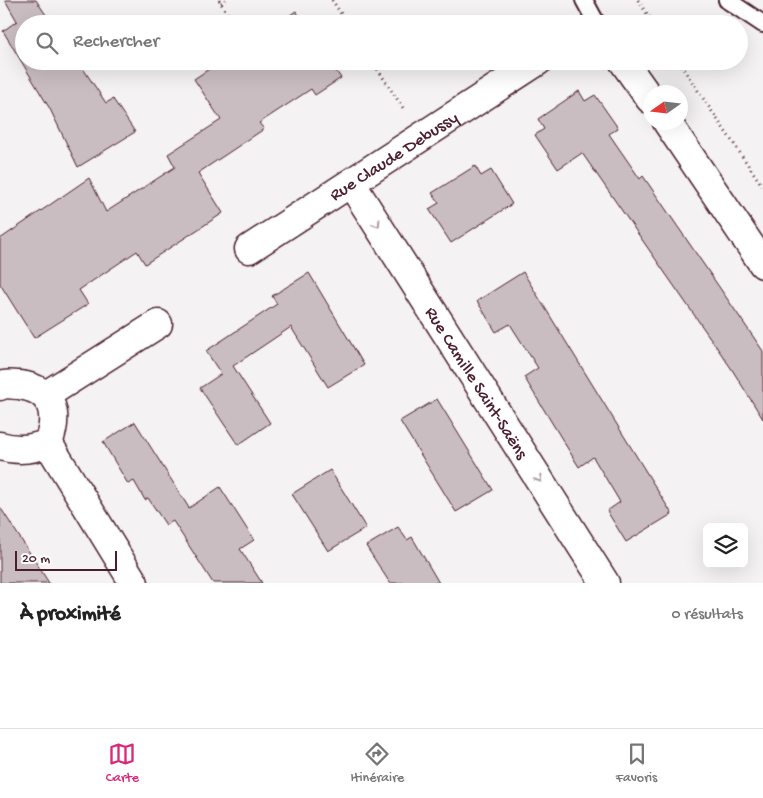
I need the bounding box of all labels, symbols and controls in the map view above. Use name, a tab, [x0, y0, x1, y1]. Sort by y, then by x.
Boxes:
search box	[15, 15, 748, 70]
icon: search	[33, 29, 61, 57]
text: Rechercher	[73, 31, 159, 54]
north arrow	[643, 85, 688, 130]
street label: Rue Claude Debussy	[326, 108, 463, 207]
one-way arrow	[371, 218, 381, 227]
street label: Rue Camille Saint-Saëns	[419, 304, 532, 465]
one-way arrow	[533, 474, 543, 483]
map controls	[703, 523, 748, 568]
button: layers	[703, 523, 748, 568]
scale bar	[15, 548, 118, 571]
text: 20 m	[22, 551, 50, 568]
text: À proximité	[20, 603, 121, 628]
text: 0 résultats	[671, 606, 743, 625]
tab: Carte	[106, 740, 139, 787]
tab: Itinéraire	[350, 740, 404, 787]
tab: Favoris	[616, 740, 657, 787]

